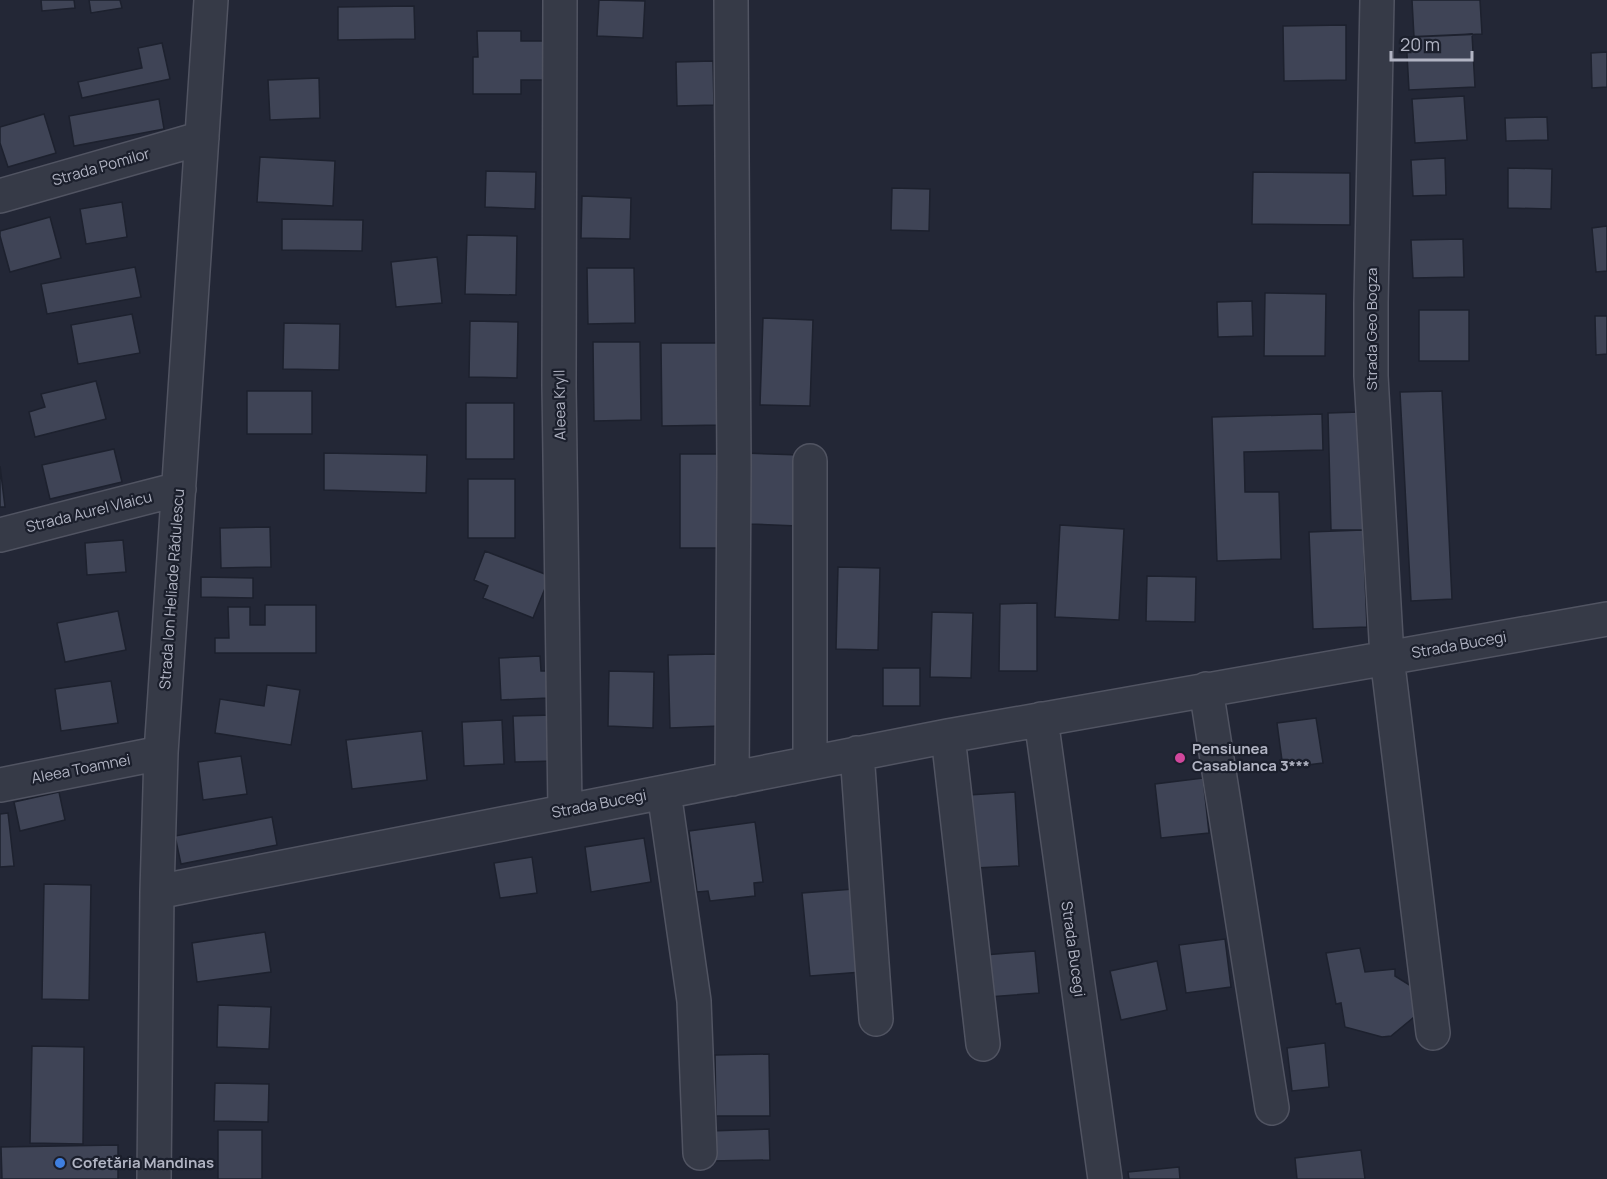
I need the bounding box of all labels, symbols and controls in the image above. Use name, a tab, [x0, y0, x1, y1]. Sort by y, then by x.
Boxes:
scale bar	[1391, 24, 1472, 62]
text: 20 m	[1400, 32, 1440, 56]
street label: Strada Pomilor	[50, 142, 153, 191]
street label: Strada Geo Bogza	[1361, 268, 1382, 390]
street label: Aleea Kryll	[548, 369, 571, 441]
street label: Strada Aurel Vlaicu	[24, 486, 154, 537]
street label: Strada Ion Heliade Rădulescu	[154, 488, 189, 690]
street label: Strada Bucegi	[1410, 626, 1508, 663]
place label: Pensiunea Casablanca 3***	[1192, 738, 1310, 776]
street label: Aleea Toamnei	[30, 749, 132, 788]
marker: Pensiunea Casablanca 3***	[1173, 751, 1187, 765]
street label: Strada Bucegi	[550, 784, 648, 823]
street label: Strada Bucegi	[1056, 900, 1091, 998]
place label: Cofetăria Mandinas	[72, 1152, 214, 1173]
marker: Cofetăria Mandinas	[53, 1156, 67, 1170]

